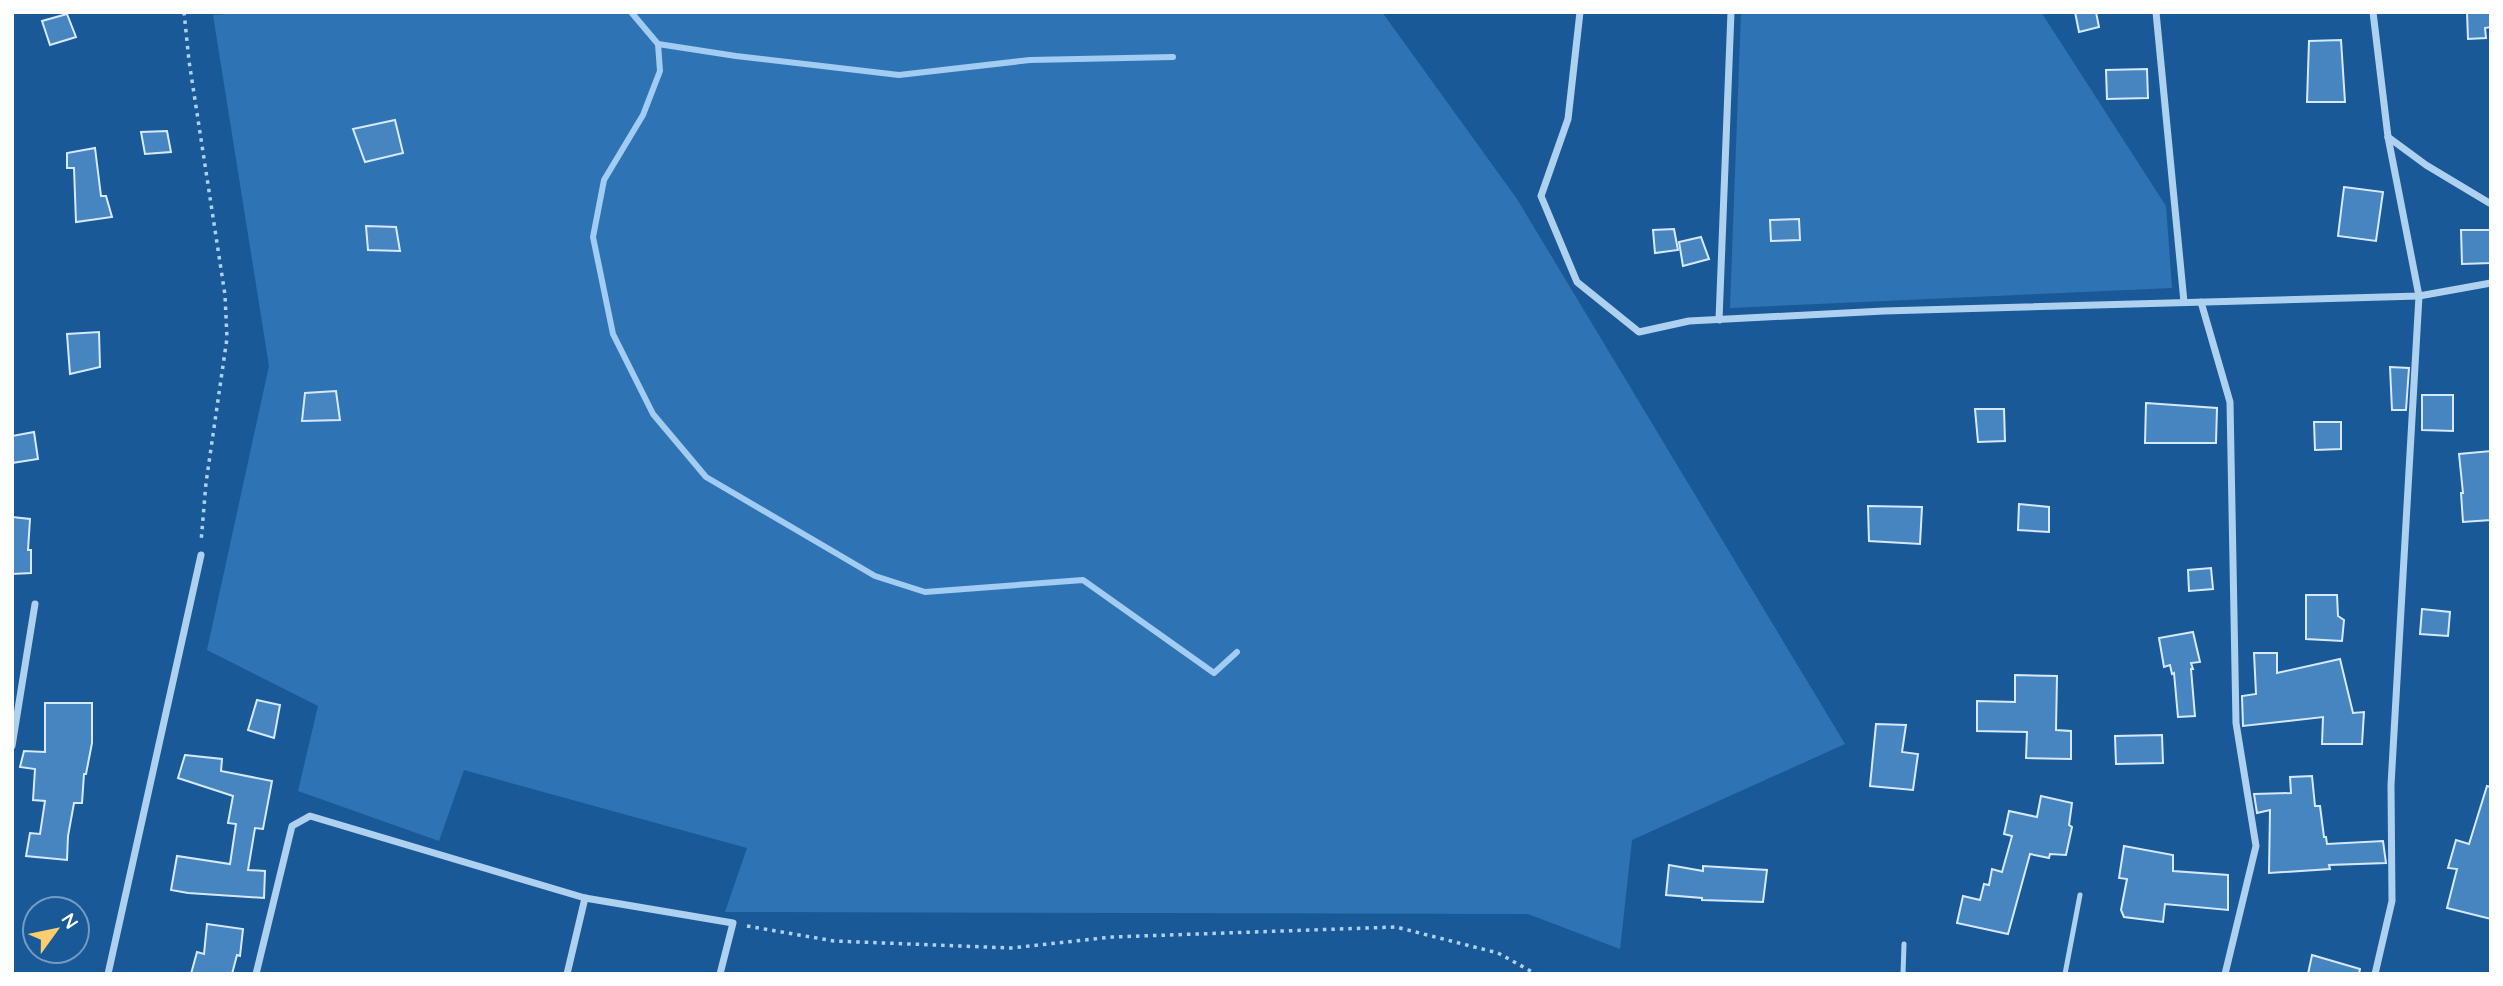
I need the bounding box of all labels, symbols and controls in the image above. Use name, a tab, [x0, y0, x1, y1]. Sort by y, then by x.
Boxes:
north arrow	[21, 895, 91, 965]
text: N	[56, 908, 84, 933]

